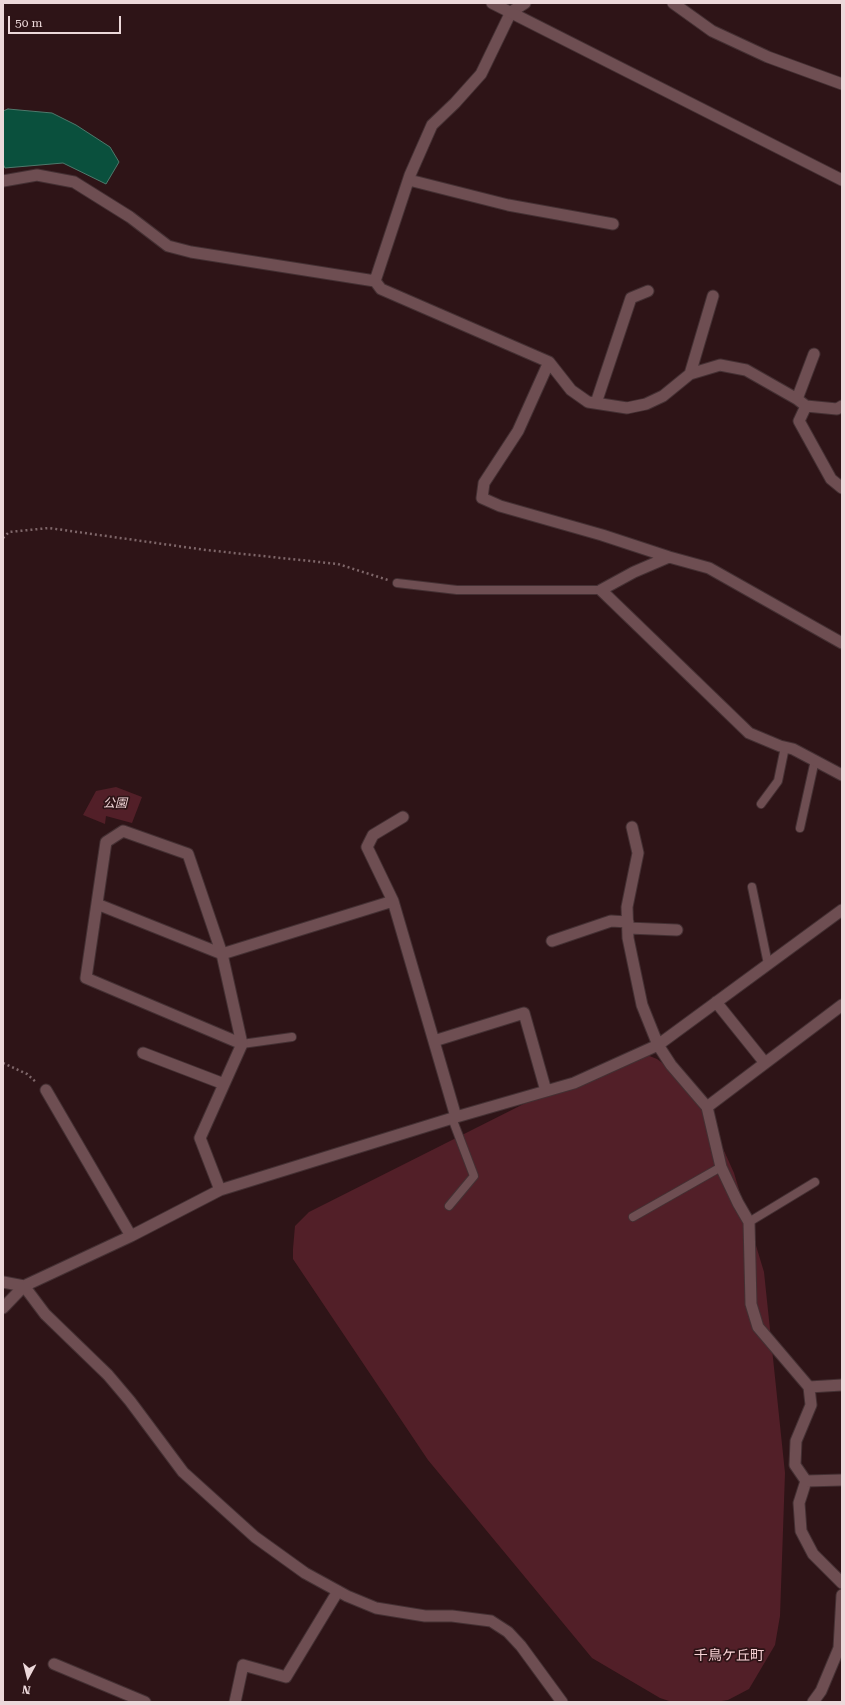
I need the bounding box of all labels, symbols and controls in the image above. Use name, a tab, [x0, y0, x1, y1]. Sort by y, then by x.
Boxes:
scale bar	[10, 8, 123, 34]
text: 50 m	[15, 16, 42, 30]
park label: 公園	[103, 796, 127, 810]
district label: 千鳥ケ丘町	[694, 1648, 764, 1664]
north arrow	[8, 1657, 48, 1697]
text: N	[21, 1682, 31, 1696]

